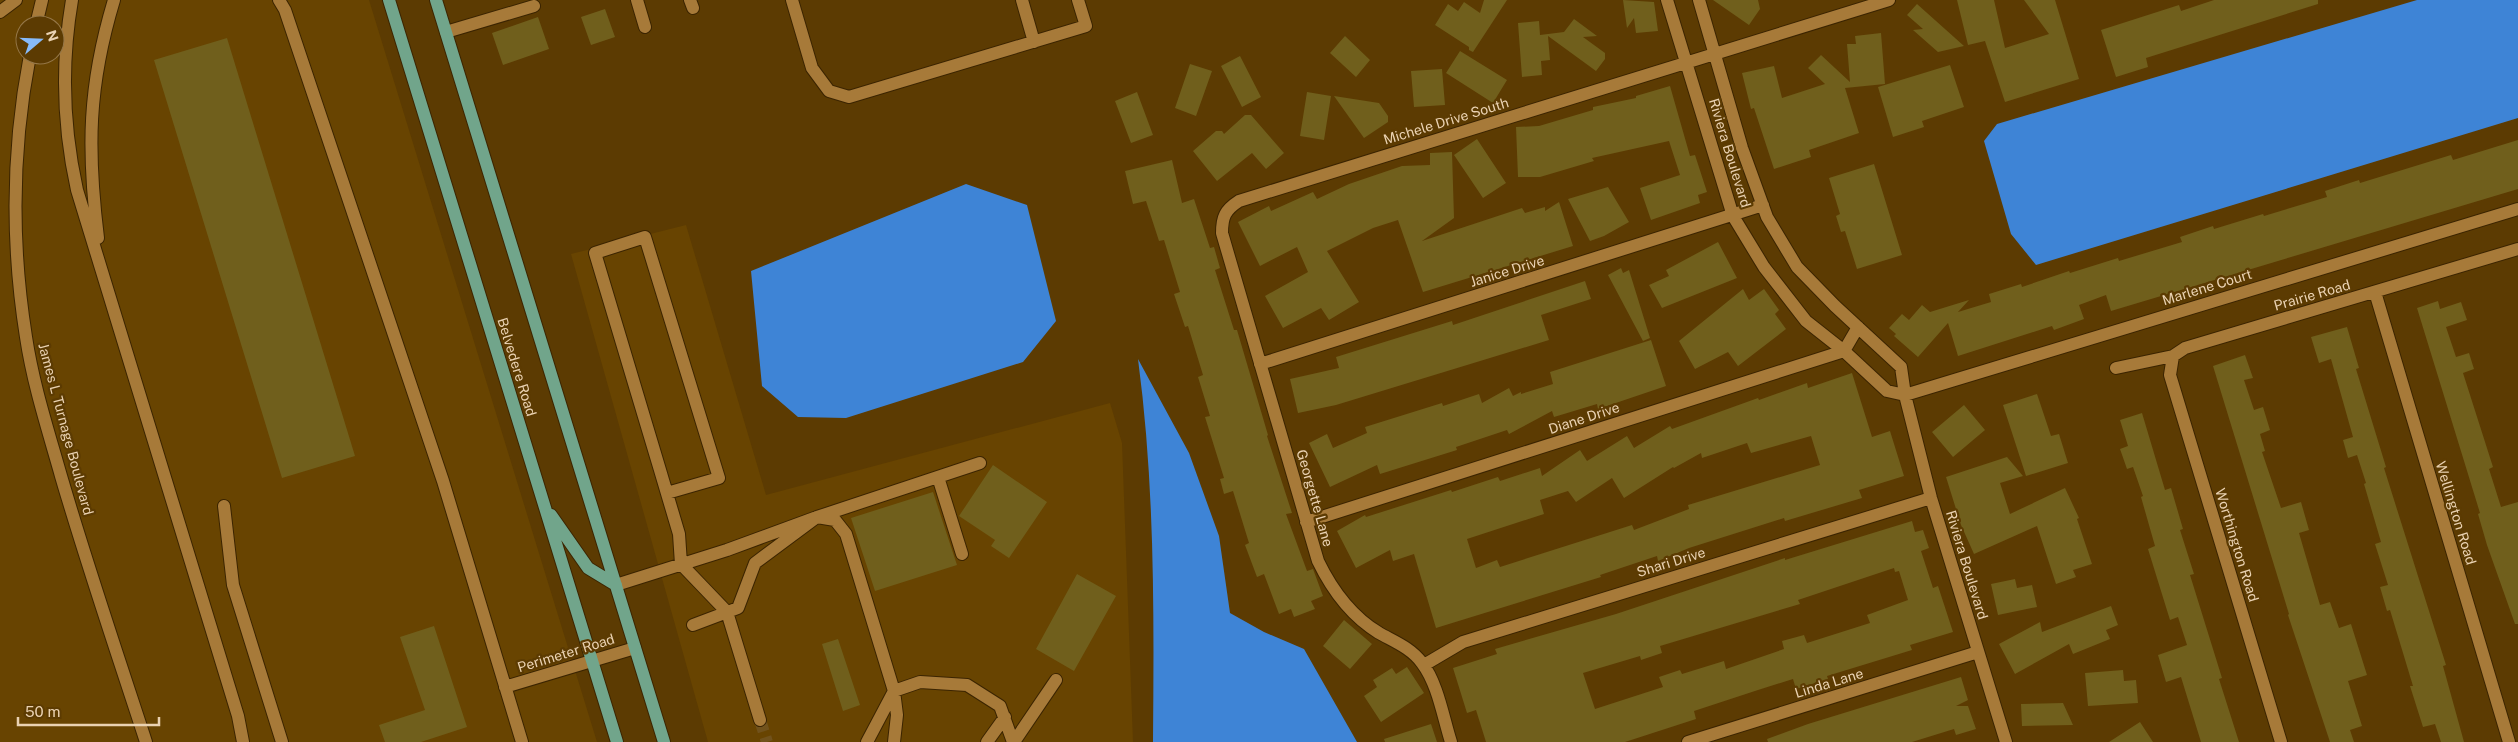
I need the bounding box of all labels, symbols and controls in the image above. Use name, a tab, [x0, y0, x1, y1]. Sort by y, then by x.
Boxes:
north arrow	[15, 15, 65, 65]
text: N	[43, 28, 62, 44]
street label: Michele Drive South	[1381, 94, 1511, 148]
street label: Riviera Boulevard	[1706, 97, 1754, 209]
street label: Janice Drive	[1468, 252, 1546, 290]
street label: Marlene Court	[2160, 266, 2254, 308]
street label: Prairie Road	[2272, 276, 2352, 314]
street label: Belvedere Road	[494, 316, 540, 418]
street label: James L Turnage Boulevard	[35, 341, 97, 517]
street label: Diane Drive	[1546, 399, 1622, 437]
street label: Georgette Lane	[1293, 448, 1337, 548]
street label: Wellington Road	[2433, 459, 2479, 567]
street label: Worthington Road	[2212, 486, 2262, 604]
street label: Riviera Boulevard	[1943, 509, 1991, 621]
street label: Shari Drive	[1635, 544, 1707, 580]
street label: Perimeter Road	[516, 631, 616, 675]
street label: Linda Lane	[1793, 665, 1865, 701]
scale bar	[18, 694, 159, 726]
text: 50 m	[25, 703, 60, 720]

